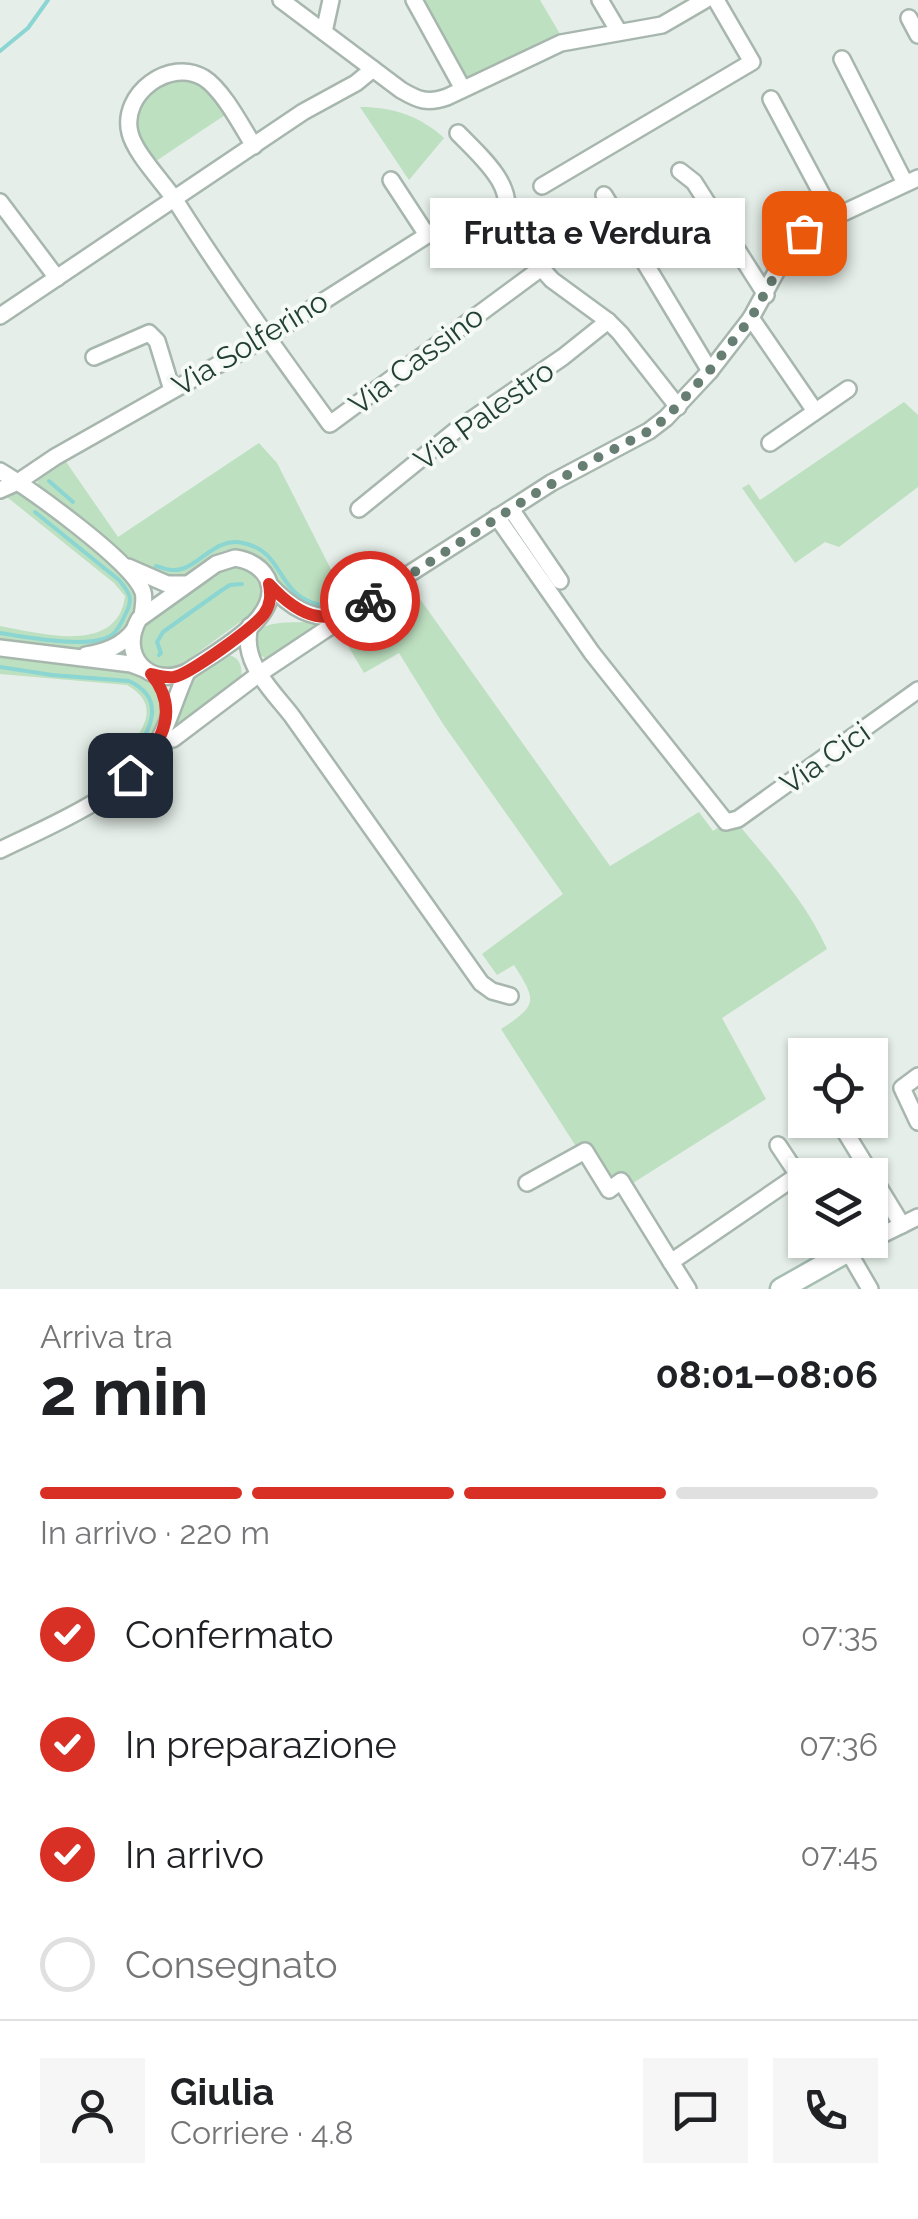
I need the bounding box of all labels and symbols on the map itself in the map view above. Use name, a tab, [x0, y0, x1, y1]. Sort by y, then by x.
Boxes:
pin	[762, 191, 847, 276]
callout: Frutta e Verdura	[429, 198, 744, 268]
street label: Via Solferino	[166, 283, 334, 403]
street label: Via Cassino	[342, 298, 490, 422]
street label: Via Palestro	[407, 353, 561, 477]
courier	[320, 551, 420, 651]
street label: Via Cici	[774, 715, 876, 801]
pin	[88, 733, 173, 818]

